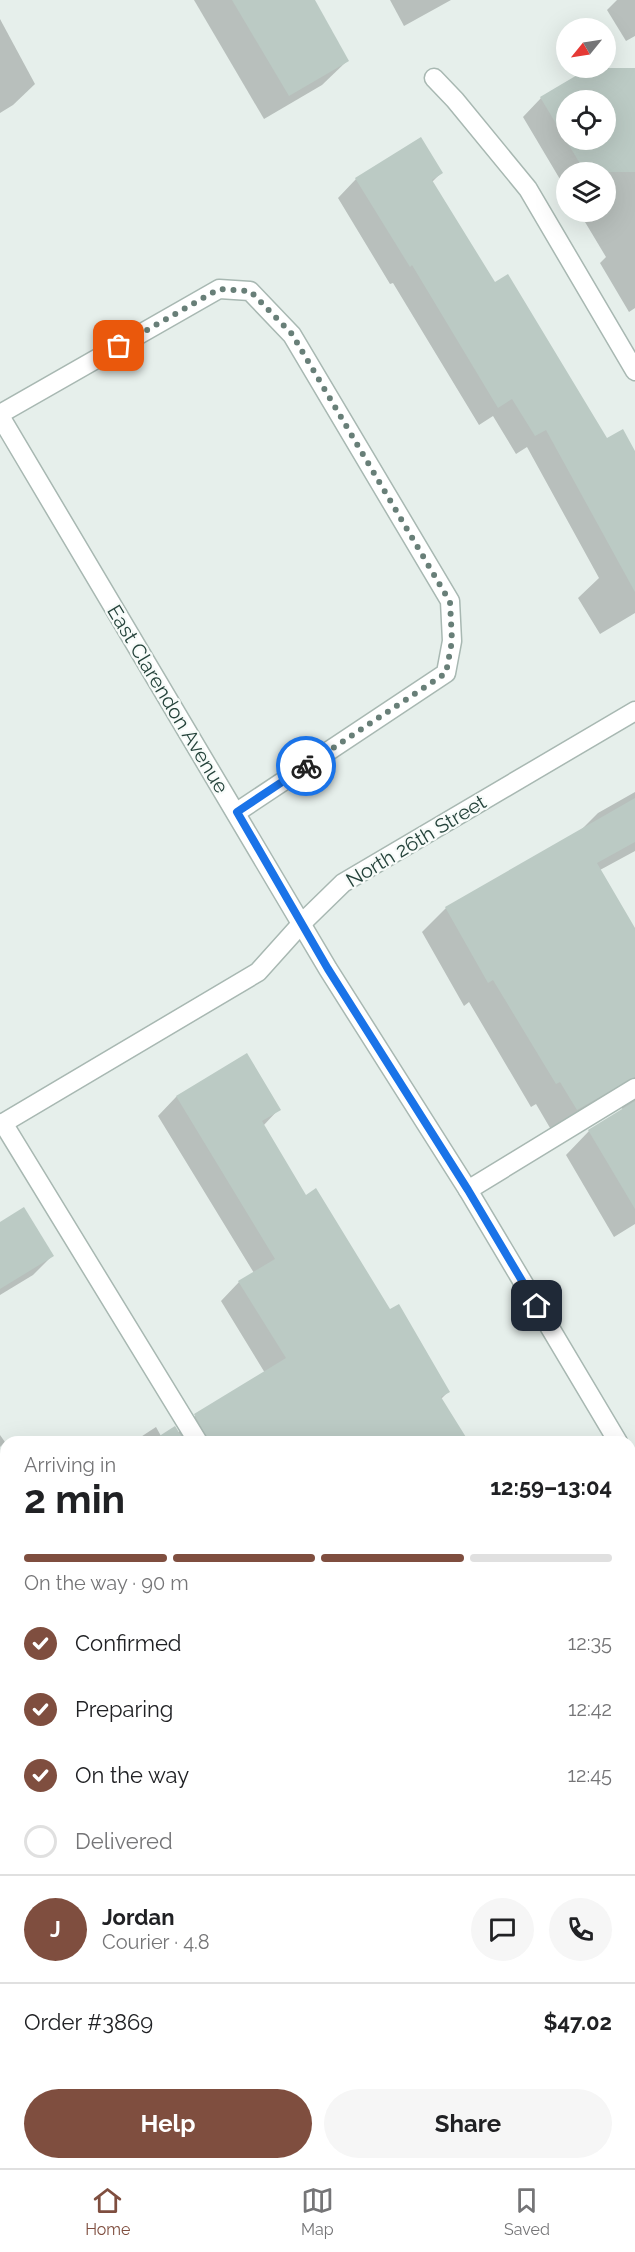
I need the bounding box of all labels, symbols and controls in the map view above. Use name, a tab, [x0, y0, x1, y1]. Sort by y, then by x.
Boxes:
north arrow	[556, 18, 616, 78]
map controls	[556, 18, 616, 222]
button: locate	[556, 90, 616, 150]
button: layers	[556, 162, 616, 222]
pin	[93, 320, 144, 371]
icon: bag	[102, 329, 135, 362]
street label: East Clarendon Avenue	[102, 601, 234, 798]
courier	[276, 736, 336, 796]
icon: bike	[290, 750, 323, 783]
street label: North 26th Street	[342, 790, 491, 892]
pin	[511, 1280, 562, 1331]
icon: home	[520, 1289, 553, 1322]
text: Arriving in	[24, 1453, 116, 1477]
text: 12:59–13:04	[490, 1474, 612, 1500]
text: 2 min	[24, 1476, 125, 1522]
text: On the way · 90 m	[24, 1571, 189, 1595]
icon: check	[24, 1627, 57, 1660]
text: Confirmed	[75, 1630, 182, 1656]
text: 12:35	[568, 1631, 612, 1655]
icon: check	[24, 1693, 57, 1726]
text: Preparing	[75, 1696, 173, 1722]
text: 12:42	[568, 1697, 612, 1721]
icon: check	[24, 1759, 57, 1792]
text: On the way	[75, 1762, 189, 1788]
text: 12:45	[567, 1763, 612, 1787]
text: Delivered	[75, 1828, 173, 1854]
button: chat	[471, 1898, 534, 1961]
button: phone	[549, 1898, 612, 1961]
text: Jordan	[102, 1904, 174, 1930]
text: J	[50, 1916, 61, 1942]
text: Courier · 4.8	[102, 1930, 210, 1954]
text: Order #3869	[24, 2009, 153, 2035]
text: $47.02	[543, 2009, 612, 2035]
button: Help	[24, 2089, 312, 2158]
button: Share	[324, 2089, 612, 2158]
tab: Home	[85, 2184, 130, 2239]
tab: Map	[301, 2184, 334, 2239]
tab: Saved	[504, 2184, 550, 2239]

